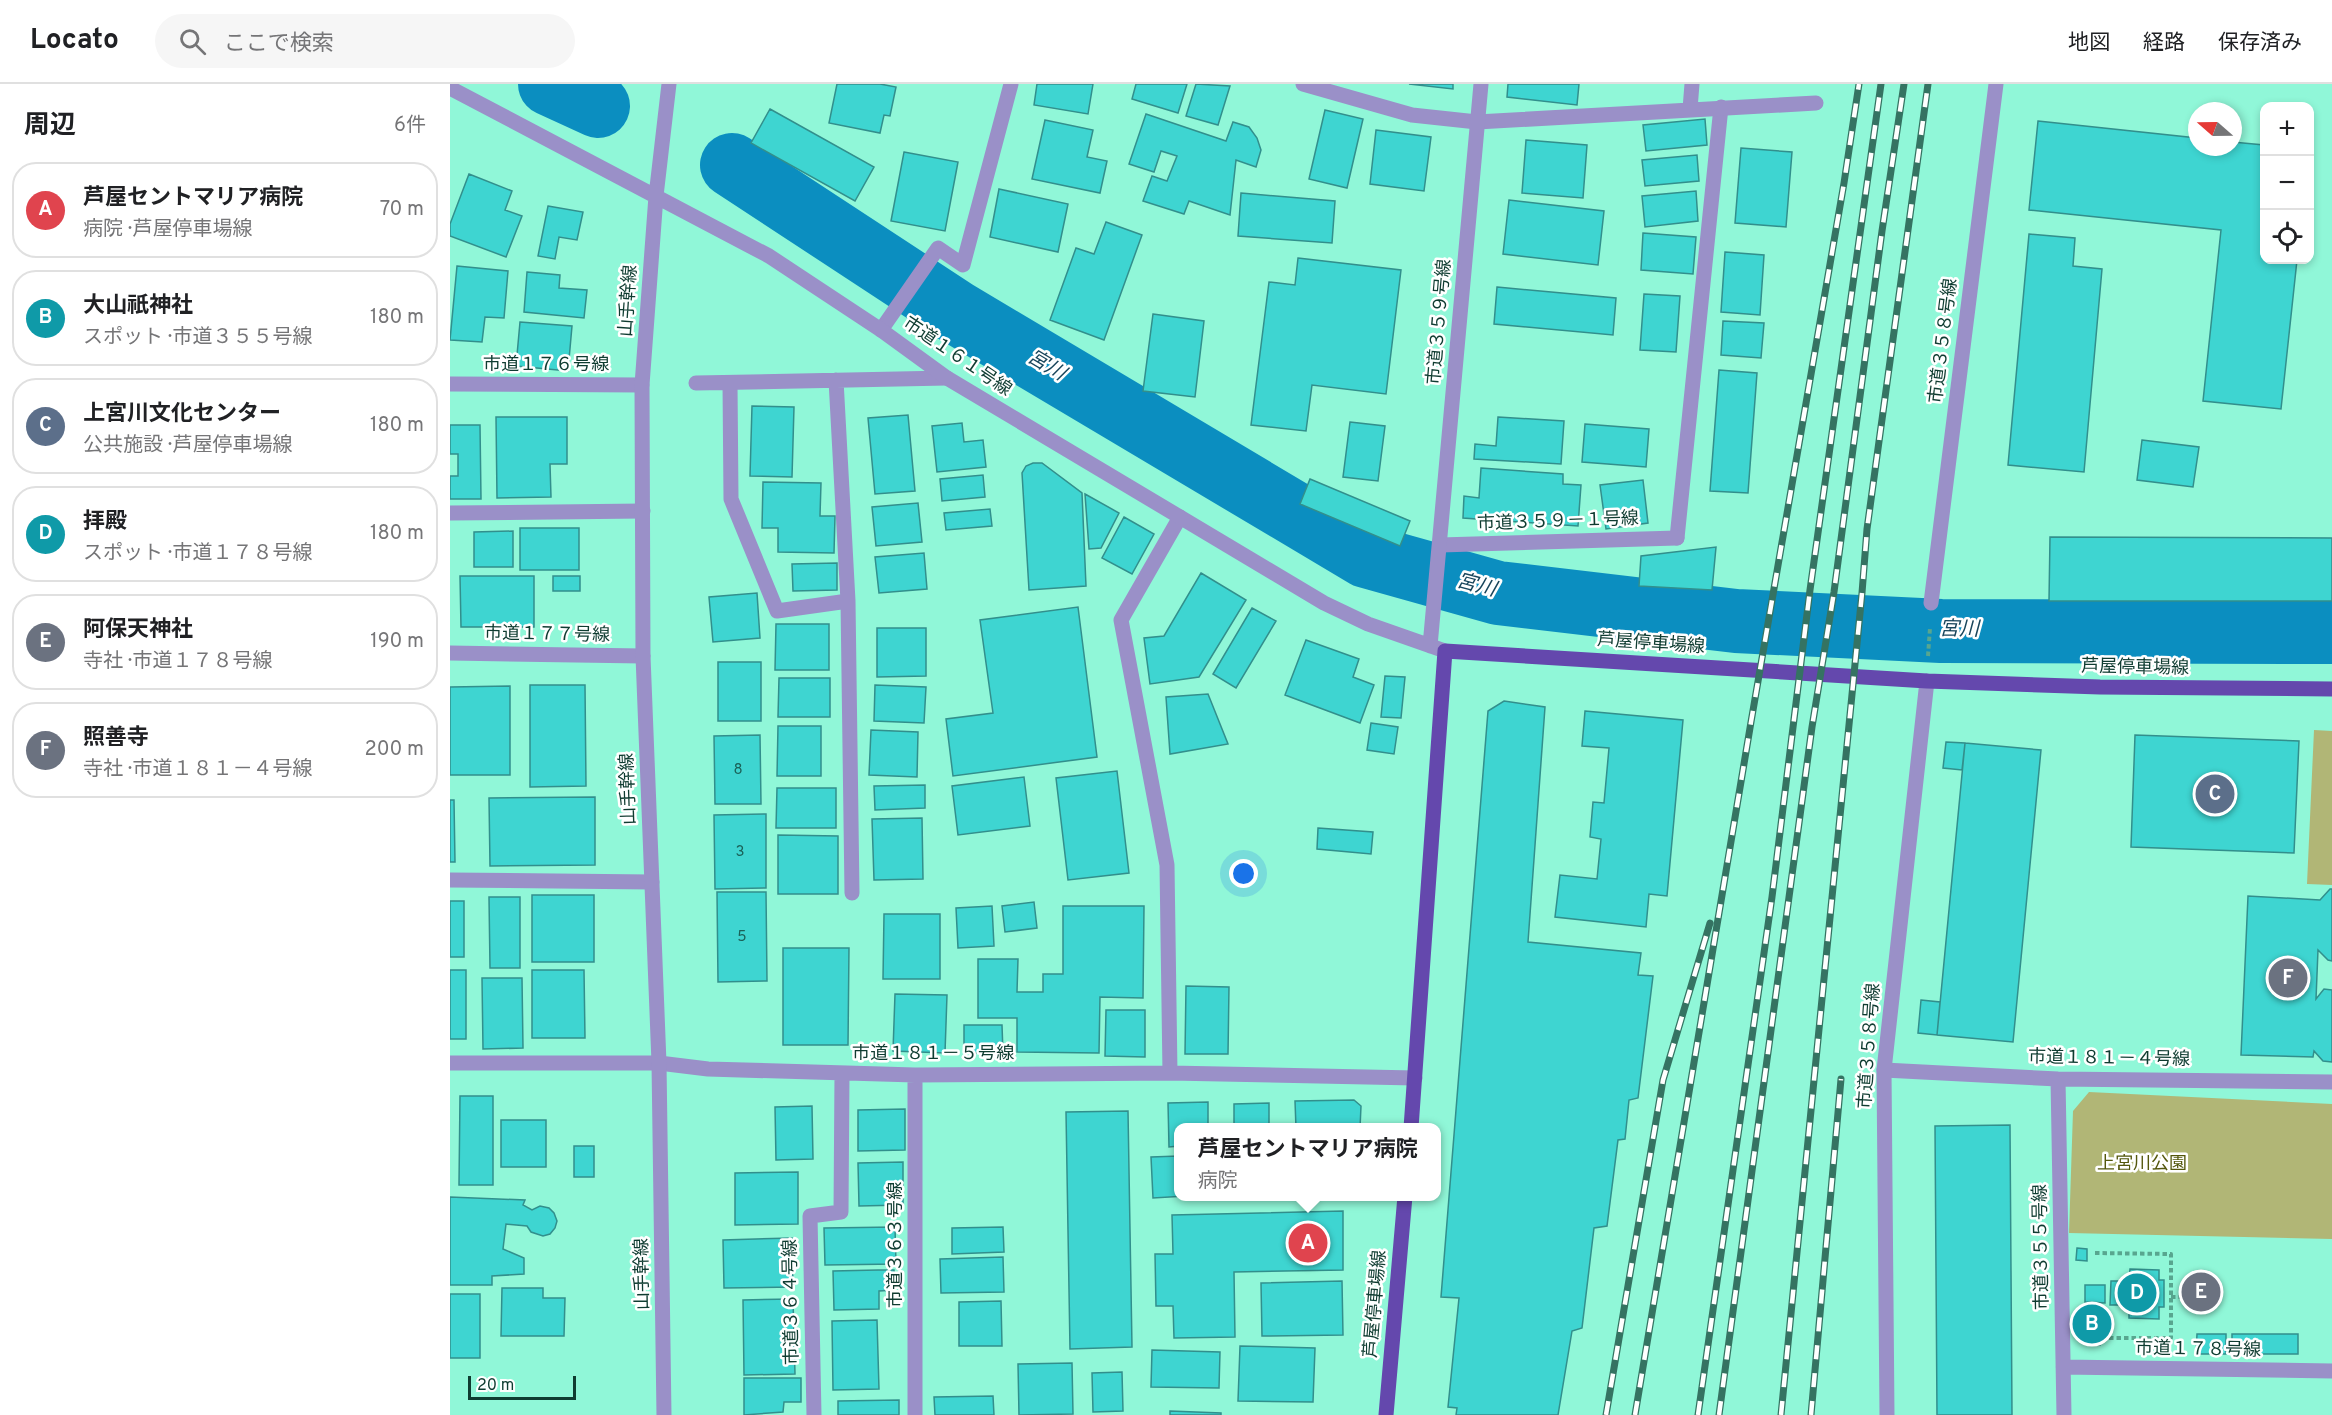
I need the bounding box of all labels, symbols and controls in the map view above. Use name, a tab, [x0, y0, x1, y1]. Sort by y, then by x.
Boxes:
search box	[155, 14, 575, 68]
text: Locato	[30, 23, 119, 59]
icon: search	[176, 25, 209, 58]
text: 地図	[2068, 30, 2110, 57]
text: 経路	[2143, 30, 2185, 57]
text: 保存済み	[2218, 30, 2302, 57]
text: ここで検索	[224, 31, 334, 58]
north arrow	[2188, 102, 2242, 156]
map controls	[2260, 102, 2314, 264]
button: +	[2260, 102, 2314, 156]
text: 周辺	[24, 110, 76, 143]
text: 6件	[394, 113, 426, 139]
button: −	[2260, 156, 2314, 210]
text: 芦屋セントマリア病院	[83, 185, 303, 212]
text: A	[38, 197, 53, 223]
text: 70 m	[380, 197, 424, 223]
button: locate	[2260, 210, 2314, 264]
text: 病院 · 芦屋停車場線	[83, 217, 252, 243]
street label: 市道３５９号線	[1423, 258, 1457, 386]
street label: 山手幹線	[615, 264, 643, 338]
street label: 市道３５８号線	[1925, 277, 1963, 405]
text: 大山祇神社	[83, 293, 193, 320]
text: B	[39, 305, 52, 331]
text: 180 m	[370, 305, 424, 331]
street label: 市道１６１号線	[898, 312, 1016, 402]
text: スポット · 市道３５５号線	[83, 325, 312, 351]
water label: 宮川	[1022, 345, 1072, 388]
street label: 市道１７６号線	[483, 354, 609, 377]
text: 上宮川文化センター	[83, 401, 281, 428]
text: C	[39, 413, 52, 439]
text: 180 m	[370, 413, 424, 439]
text: 公共施設 · 芦屋停車場線	[83, 433, 292, 459]
street label: 市道３５９－１号線	[1477, 508, 1639, 536]
text: 拝殿	[83, 509, 127, 536]
text: D	[38, 521, 53, 547]
text: 180 m	[370, 521, 424, 547]
text: スポット · 市道１７８号線	[83, 541, 312, 567]
water label: 宮川	[1453, 568, 1501, 604]
text: 阿保天神社	[83, 617, 193, 644]
water label: 宮川	[1939, 617, 1981, 643]
street label: 市道１７７号線	[484, 622, 610, 648]
text: E	[39, 629, 52, 655]
text: 190 m	[370, 629, 424, 655]
street label: 芦屋停車場線	[1596, 629, 1706, 659]
text: 寺社 · 市道１７８号線	[83, 649, 272, 675]
street label: 芦屋停車場線	[2081, 656, 2189, 680]
text: 照善寺	[83, 725, 149, 752]
text: F	[40, 737, 51, 763]
text: 200 m	[365, 737, 424, 763]
street label: 山手幹線	[616, 753, 642, 825]
text: 寺社 · 市道１８１－４号線	[83, 757, 312, 783]
house number: 8	[733, 761, 743, 780]
pin: C	[2196, 772, 2234, 816]
house number: 3	[735, 843, 745, 862]
your location	[1229, 859, 1258, 888]
house number: 5	[737, 928, 747, 947]
pin: F	[2268, 956, 2308, 1000]
street label: 市道３５８号線	[1854, 982, 1886, 1110]
street label: 市道１８１－５号線	[852, 1043, 1014, 1066]
street label: 市道１８１－４号線	[2028, 1046, 2190, 1072]
popup	[1174, 1123, 1441, 1201]
text: 芦屋セントマリア病院	[1197, 1137, 1418, 1164]
park label: 上宮川公園	[2097, 1153, 2187, 1176]
text: 病院	[1197, 1169, 1237, 1195]
street label: 市道３６３号線	[885, 1182, 908, 1308]
street label: 市道３５５号線	[2029, 1184, 2055, 1310]
pin: A	[1288, 1220, 1328, 1266]
street label: 山手幹線	[631, 1238, 655, 1310]
street label: 市道３６４号線	[779, 1239, 805, 1365]
street label: 芦屋停車場線	[1360, 1249, 1392, 1359]
pin: D	[2118, 1270, 2156, 1316]
pin: E	[2182, 1270, 2220, 1314]
pin: B	[2072, 1302, 2112, 1346]
street label: 市道１７８号線	[2135, 1337, 2261, 1363]
scale bar	[468, 1373, 576, 1400]
text: 20 m	[477, 1376, 514, 1396]

